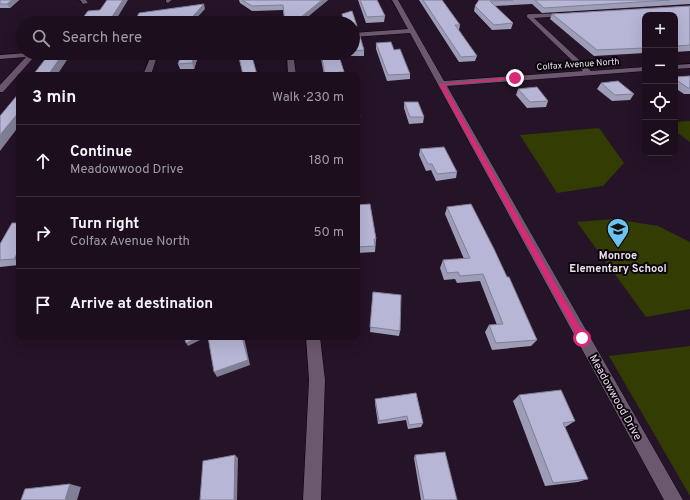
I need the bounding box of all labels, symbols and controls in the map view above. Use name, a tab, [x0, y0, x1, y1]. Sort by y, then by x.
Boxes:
map controls	[642, 12, 678, 156]
button: +	[642, 12, 678, 48]
search box	[16, 16, 360, 60]
icon: search	[30, 27, 52, 49]
text: Search here	[62, 29, 142, 48]
button: −	[642, 48, 678, 84]
street label: Colfax Avenue North	[536, 56, 620, 73]
route end	[506, 69, 524, 87]
button: locate	[642, 84, 678, 120]
text: 3 min	[32, 87, 76, 109]
text: Walk · 230 m	[272, 90, 344, 106]
button: layers	[642, 120, 678, 156]
text: Continue	[70, 143, 132, 162]
icon: ahead	[32, 150, 54, 172]
text: 180 m	[309, 153, 344, 169]
text: Meadowwood Drive	[70, 162, 183, 178]
text: Turn right	[70, 215, 139, 234]
school or university icon: Monroe Elementary School	[605, 216, 631, 249]
icon: right	[32, 222, 54, 244]
text: 50 m	[314, 225, 344, 241]
text: Colfax Avenue North	[70, 234, 190, 250]
place label: Monroe Elementary School	[569, 249, 667, 276]
icon: arrive	[32, 294, 54, 316]
text: Arrive at destination	[70, 295, 213, 314]
route start	[573, 329, 591, 347]
street label: Meadowwood Drive	[586, 352, 645, 443]

